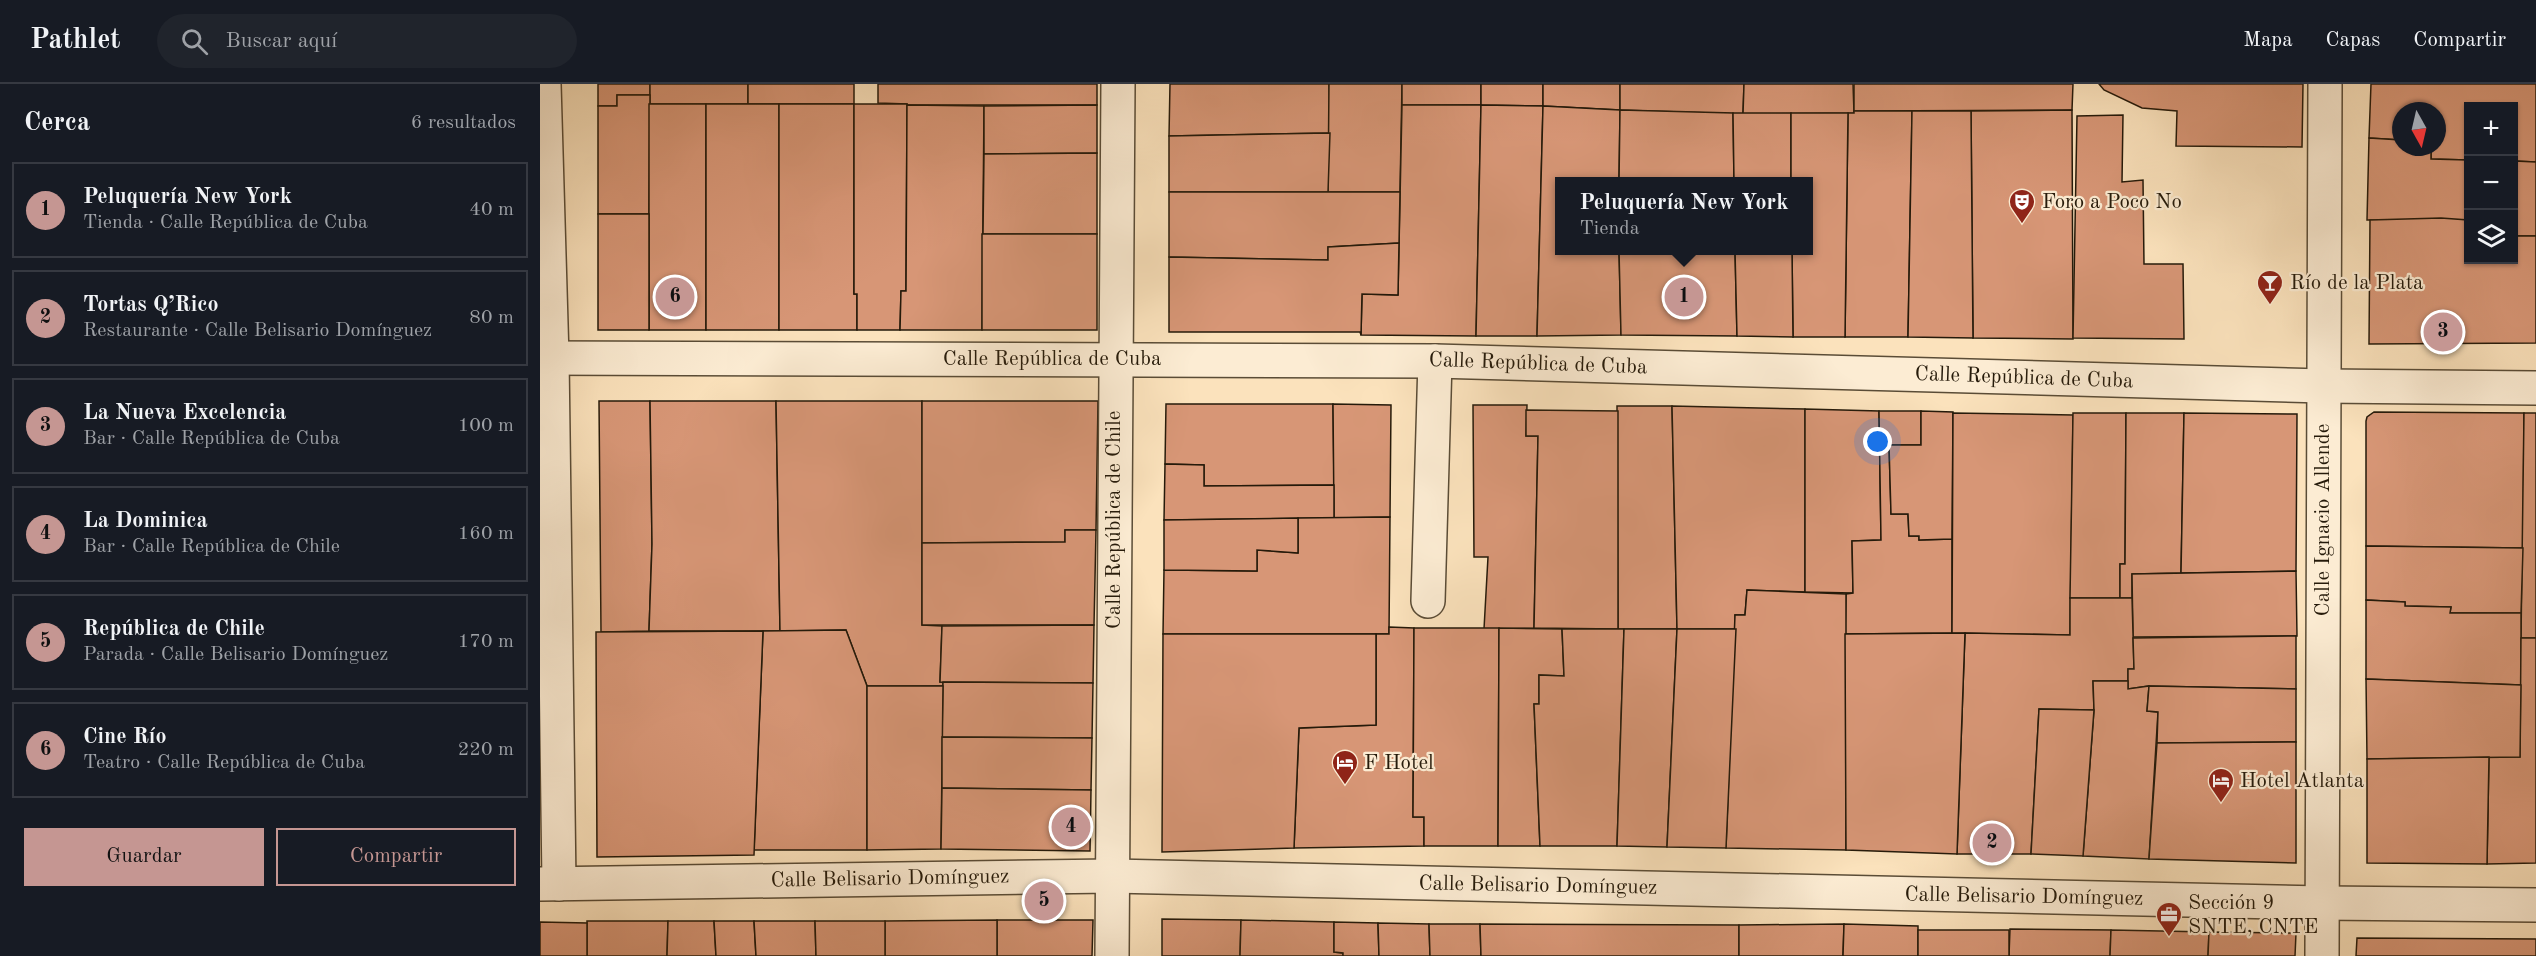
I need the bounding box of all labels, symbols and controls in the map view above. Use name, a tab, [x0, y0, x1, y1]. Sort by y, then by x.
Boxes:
search box	[157, 14, 577, 68]
icon: search	[178, 25, 211, 58]
text: Pathlet	[30, 27, 121, 55]
text: Buscar aquí	[226, 30, 337, 52]
text: Mapa	[2243, 30, 2293, 51]
text: Capas	[2326, 30, 2380, 51]
text: Compartir	[2413, 30, 2506, 51]
north arrow	[2392, 102, 2446, 156]
map controls	[2464, 102, 2518, 264]
button: +	[2464, 102, 2518, 156]
text: Cerca	[24, 110, 90, 136]
text: 6 resultados	[411, 113, 516, 133]
button: −	[2464, 156, 2518, 210]
popup	[1555, 177, 1813, 255]
text: Peluquería New York	[83, 186, 292, 208]
theatre icon: Foro a Poco No	[2007, 187, 2037, 225]
text: Peluquería New York	[1580, 192, 1788, 214]
place label: Foro a Poco No	[2042, 192, 2182, 213]
text: 1	[40, 200, 51, 220]
text: 40 m	[469, 200, 514, 220]
button: layers	[2464, 210, 2518, 264]
text: Tienda · Calle República de Cuba	[83, 213, 368, 233]
text: Tienda	[1580, 219, 1640, 239]
bar icon: Río de la Plata	[2255, 268, 2285, 306]
place label: Río de la Plata	[2290, 273, 2423, 294]
pin: 6	[656, 274, 694, 320]
pin: 1	[1664, 274, 1704, 320]
text: Tortas Q’Rico	[83, 294, 219, 316]
text: 2	[40, 308, 51, 328]
text: 80 m	[469, 308, 514, 328]
pin: 3	[2424, 310, 2462, 354]
text: Restaurante · Calle Belisario Domínguez	[83, 321, 432, 341]
street label: Calle República de Cuba	[943, 349, 1161, 370]
street label: Calle República de Cuba	[1428, 350, 1648, 378]
street label: Calle República de Cuba	[1914, 364, 2134, 392]
text: La Nueva Excelencia	[83, 402, 286, 424]
street label: Calle República de Chile	[1104, 411, 1125, 629]
text: 3	[40, 416, 51, 436]
text: 100 m	[458, 416, 514, 436]
street label: Calle Ignacio Allende	[2313, 424, 2334, 616]
your location	[1863, 427, 1892, 456]
text: Bar · Calle República de Cuba	[83, 429, 340, 449]
text: La Dominica	[83, 510, 208, 532]
text: 4	[40, 524, 51, 544]
text: 160 m	[458, 524, 514, 544]
text: Bar · Calle República de Chile	[83, 537, 340, 557]
text: República de Chile	[83, 618, 265, 640]
text: 5	[40, 632, 51, 652]
text: 170 m	[458, 632, 514, 652]
text: Parada · Calle Belisario Domínguez	[83, 645, 388, 665]
text: Cine Río	[83, 726, 166, 748]
text: 6	[40, 740, 51, 760]
text: 220 m	[458, 740, 514, 760]
hotel icon: F Hotel	[1330, 748, 1360, 786]
text: Teatro · Calle República de Cuba	[83, 753, 365, 773]
place label: F Hotel	[1364, 753, 1434, 774]
hotel icon: Hotel Atlanta	[2206, 766, 2236, 804]
place label: Hotel Atlanta	[2240, 771, 2364, 792]
pin: 4	[1052, 804, 1090, 850]
pin: 2	[1972, 820, 2012, 866]
button: Guardar	[24, 828, 264, 886]
button: Compartir	[276, 828, 516, 886]
street label: Calle Belisario Domínguez	[770, 866, 1010, 892]
street label: Calle Belisario Domínguez	[1418, 873, 1658, 899]
pin: 5	[1024, 878, 1064, 924]
street label: Calle Belisario Domínguez	[1904, 884, 2144, 910]
place label: Sección 9 SNTE, CNTE	[2188, 893, 2318, 938]
office icon: Sección 9 SNTE, CNTE	[2154, 900, 2184, 938]

